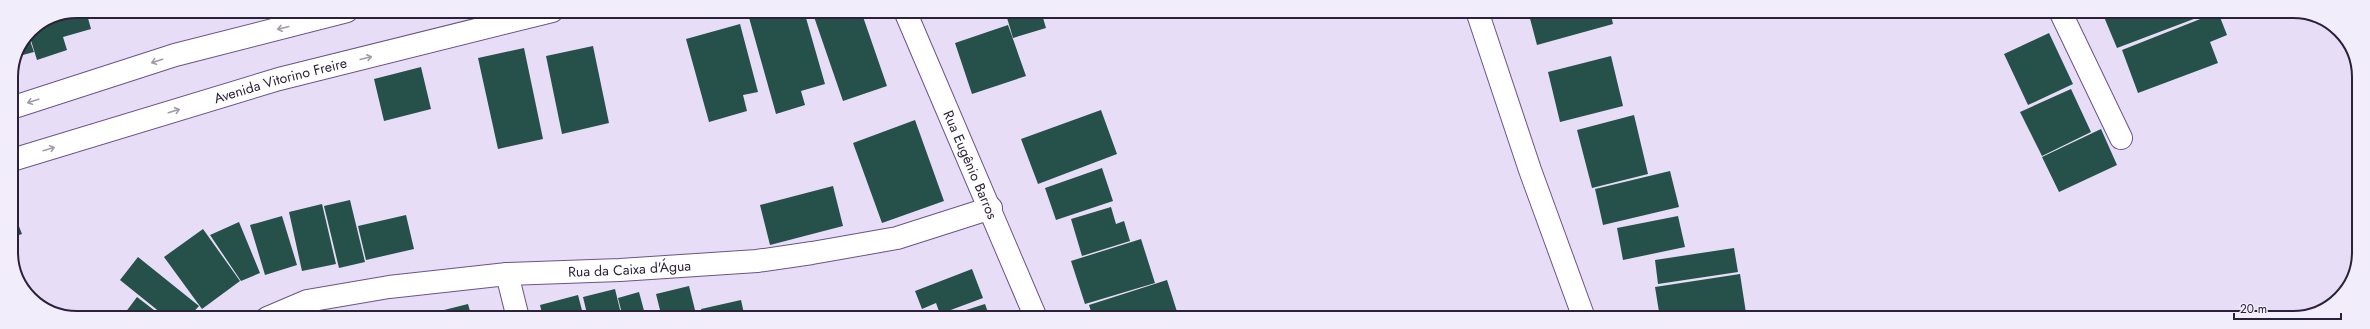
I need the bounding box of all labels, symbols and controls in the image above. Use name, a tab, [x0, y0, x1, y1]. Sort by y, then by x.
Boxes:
one-way arrow	[276, 24, 289, 32]
street label: Avenida Vitorino Freire	[211, 52, 349, 108]
one-way arrow	[360, 53, 373, 61]
one-way arrow	[151, 58, 164, 65]
one-way arrow	[27, 98, 40, 105]
one-way arrow	[167, 107, 180, 114]
street label: Rua Eugênio Barros	[938, 107, 1003, 222]
one-way arrow	[43, 145, 56, 152]
street label: Rua da Caixa d'Água	[568, 255, 692, 282]
scale bar	[2234, 295, 2341, 321]
text: 20 m	[2240, 300, 2267, 318]

